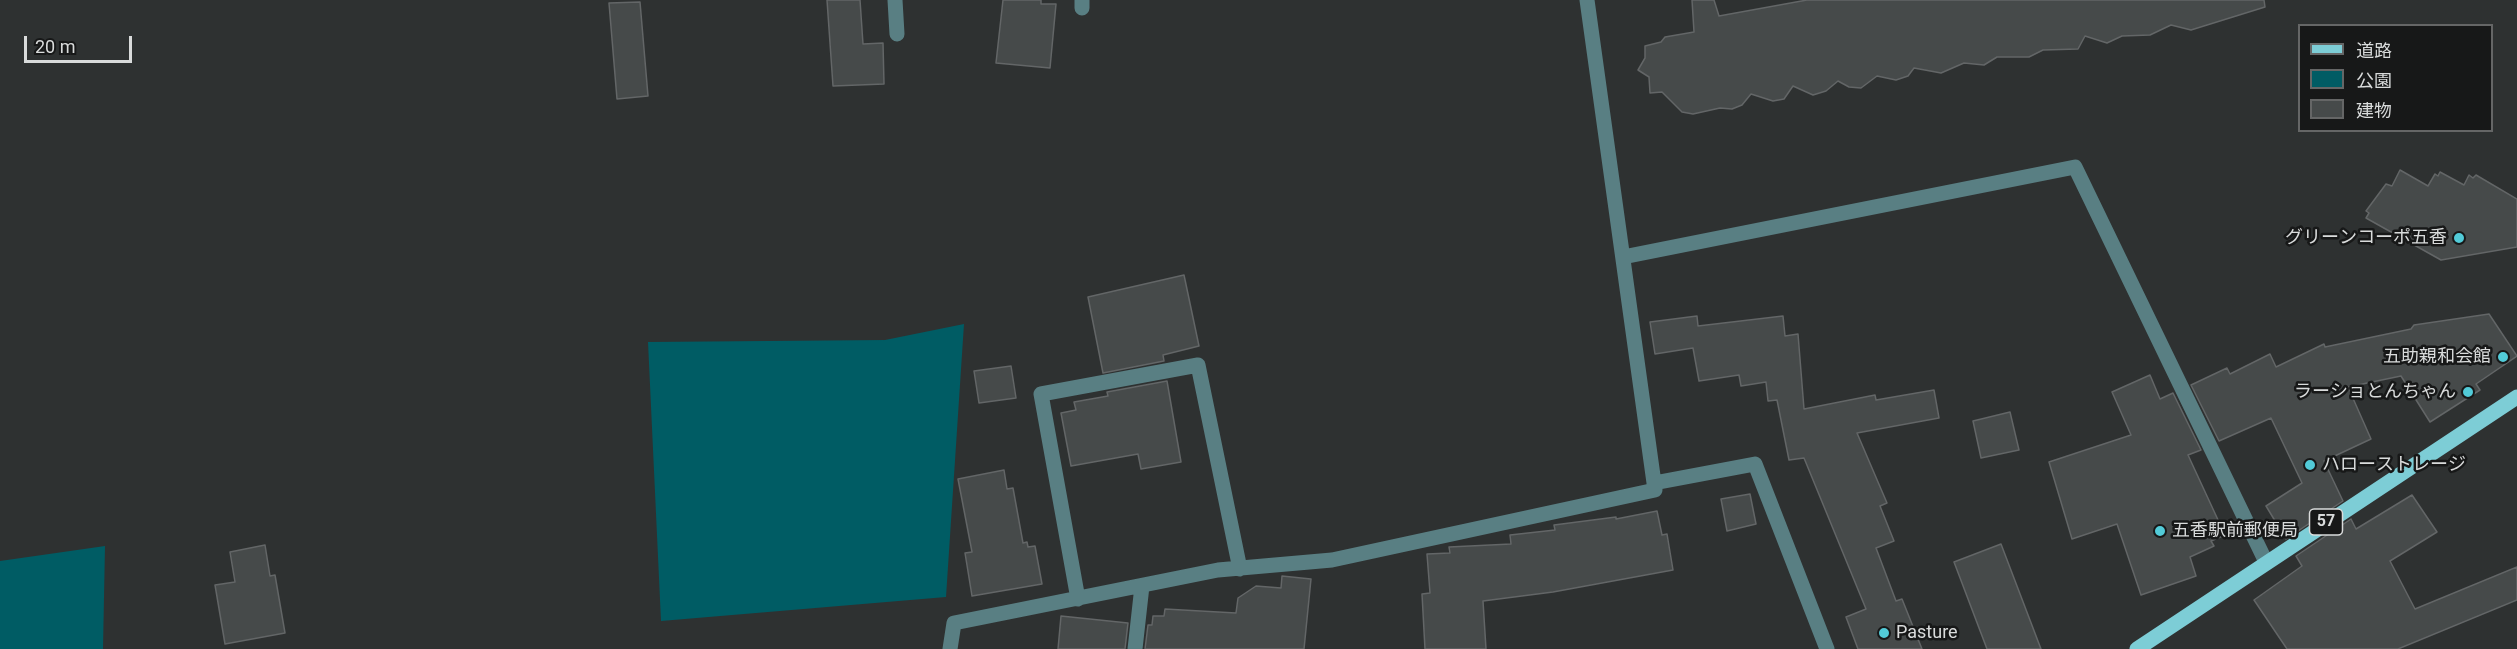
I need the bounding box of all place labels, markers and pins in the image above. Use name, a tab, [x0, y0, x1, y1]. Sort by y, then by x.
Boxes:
place label: グリーンコーポ五香	[2285, 227, 2447, 249]
marker: グリーンコーポ五香	[2452, 231, 2466, 245]
place label: 五助親和会館	[2383, 346, 2491, 368]
marker: 五助親和会館	[2496, 350, 2510, 364]
place label: ラーショとんちゃん	[2294, 381, 2456, 403]
marker: ラーショとんちゃん	[2461, 385, 2475, 399]
place label: ハローストレージ	[2322, 454, 2466, 476]
marker: ハローストレージ	[2303, 458, 2317, 472]
place label: 五香駅前郵便局	[2172, 520, 2298, 542]
marker: 五香駅前郵便局	[2153, 524, 2167, 538]
place label: Pasture	[1896, 622, 1958, 644]
marker: Pasture	[1877, 626, 1891, 640]

